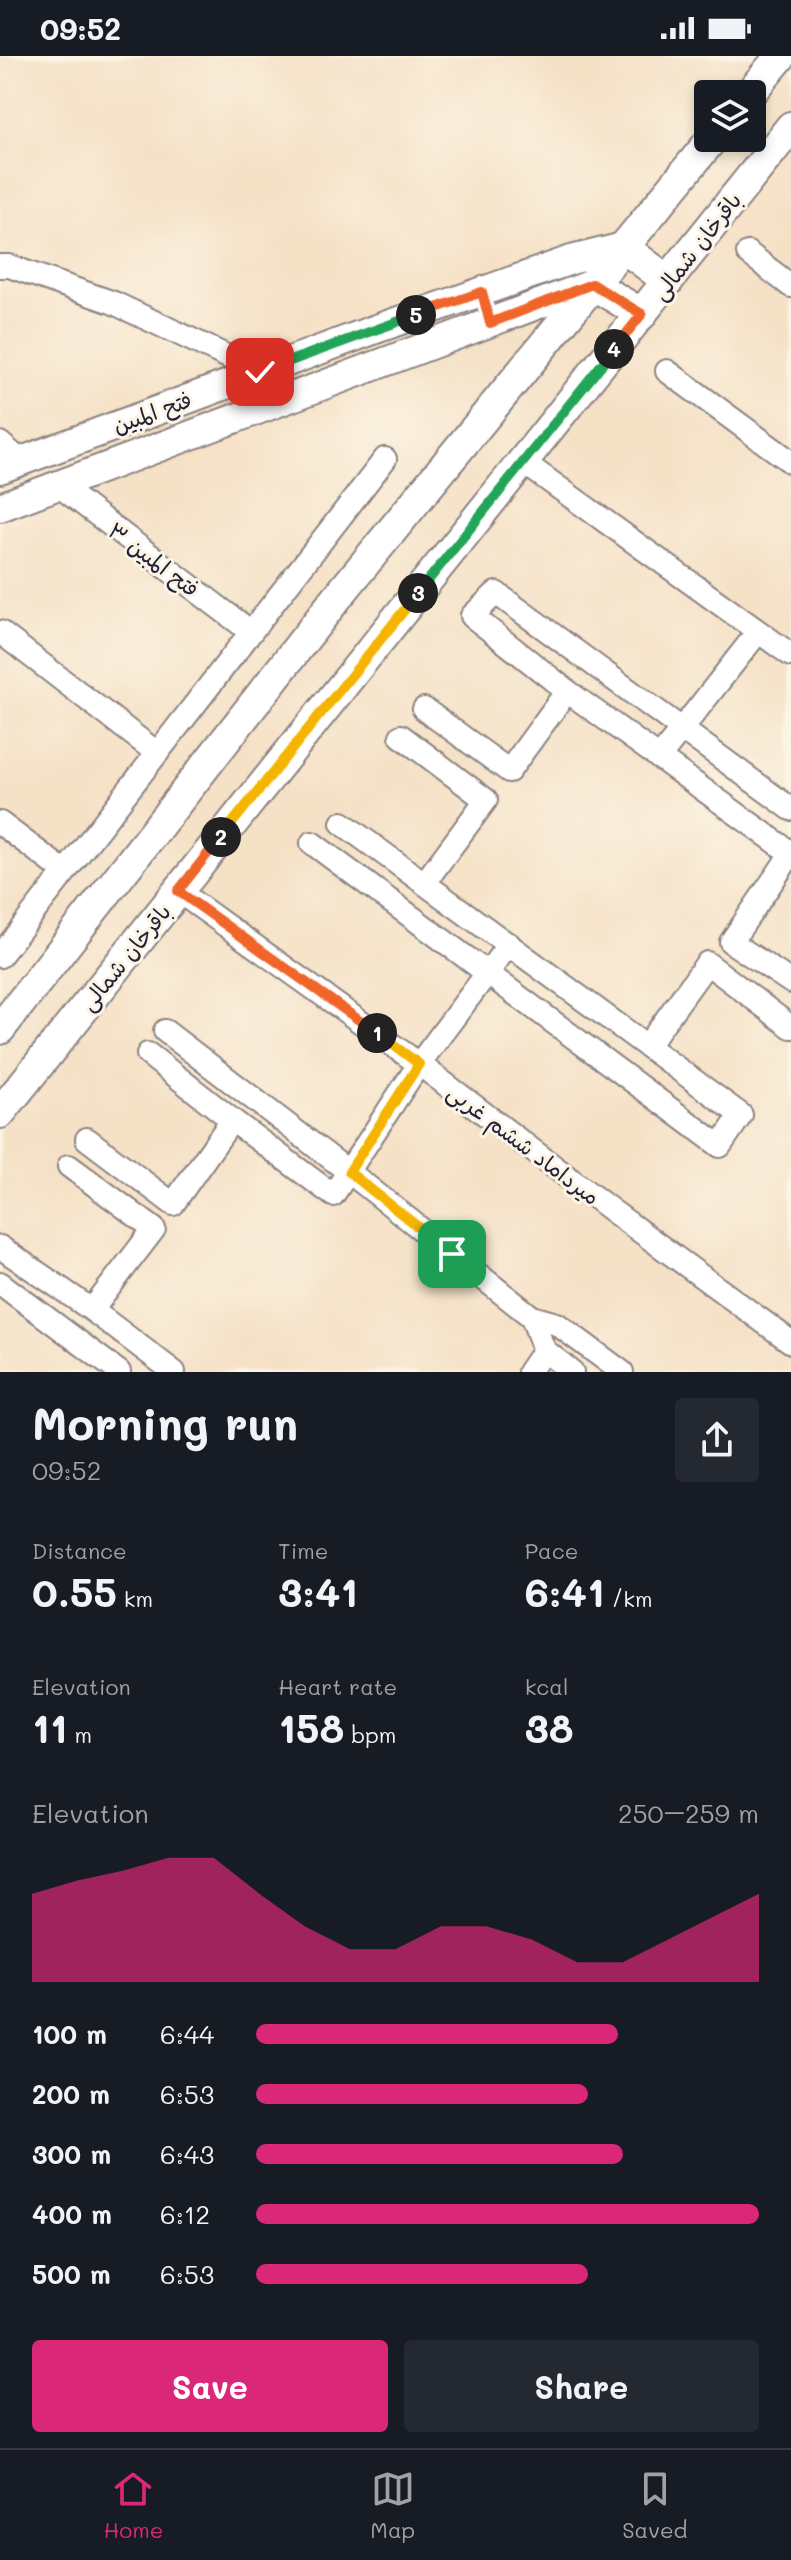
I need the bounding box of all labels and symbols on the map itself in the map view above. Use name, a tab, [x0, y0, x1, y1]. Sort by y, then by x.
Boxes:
street label: باقرخان شمالی	[645, 186, 748, 307]
pin: 5	[396, 295, 436, 335]
pin: 4	[594, 329, 634, 369]
pin	[226, 338, 294, 406]
street label: فتح المبین	[109, 384, 196, 441]
street label: فتح المبین ۳	[101, 515, 205, 604]
pin: 3	[398, 573, 438, 613]
pin: 2	[201, 817, 241, 857]
street label: باقرخان شمالی	[73, 898, 178, 1017]
pin: 1	[357, 1013, 397, 1053]
street label: میرداماد ششم غربی	[440, 1077, 606, 1213]
pin	[418, 1220, 486, 1288]

